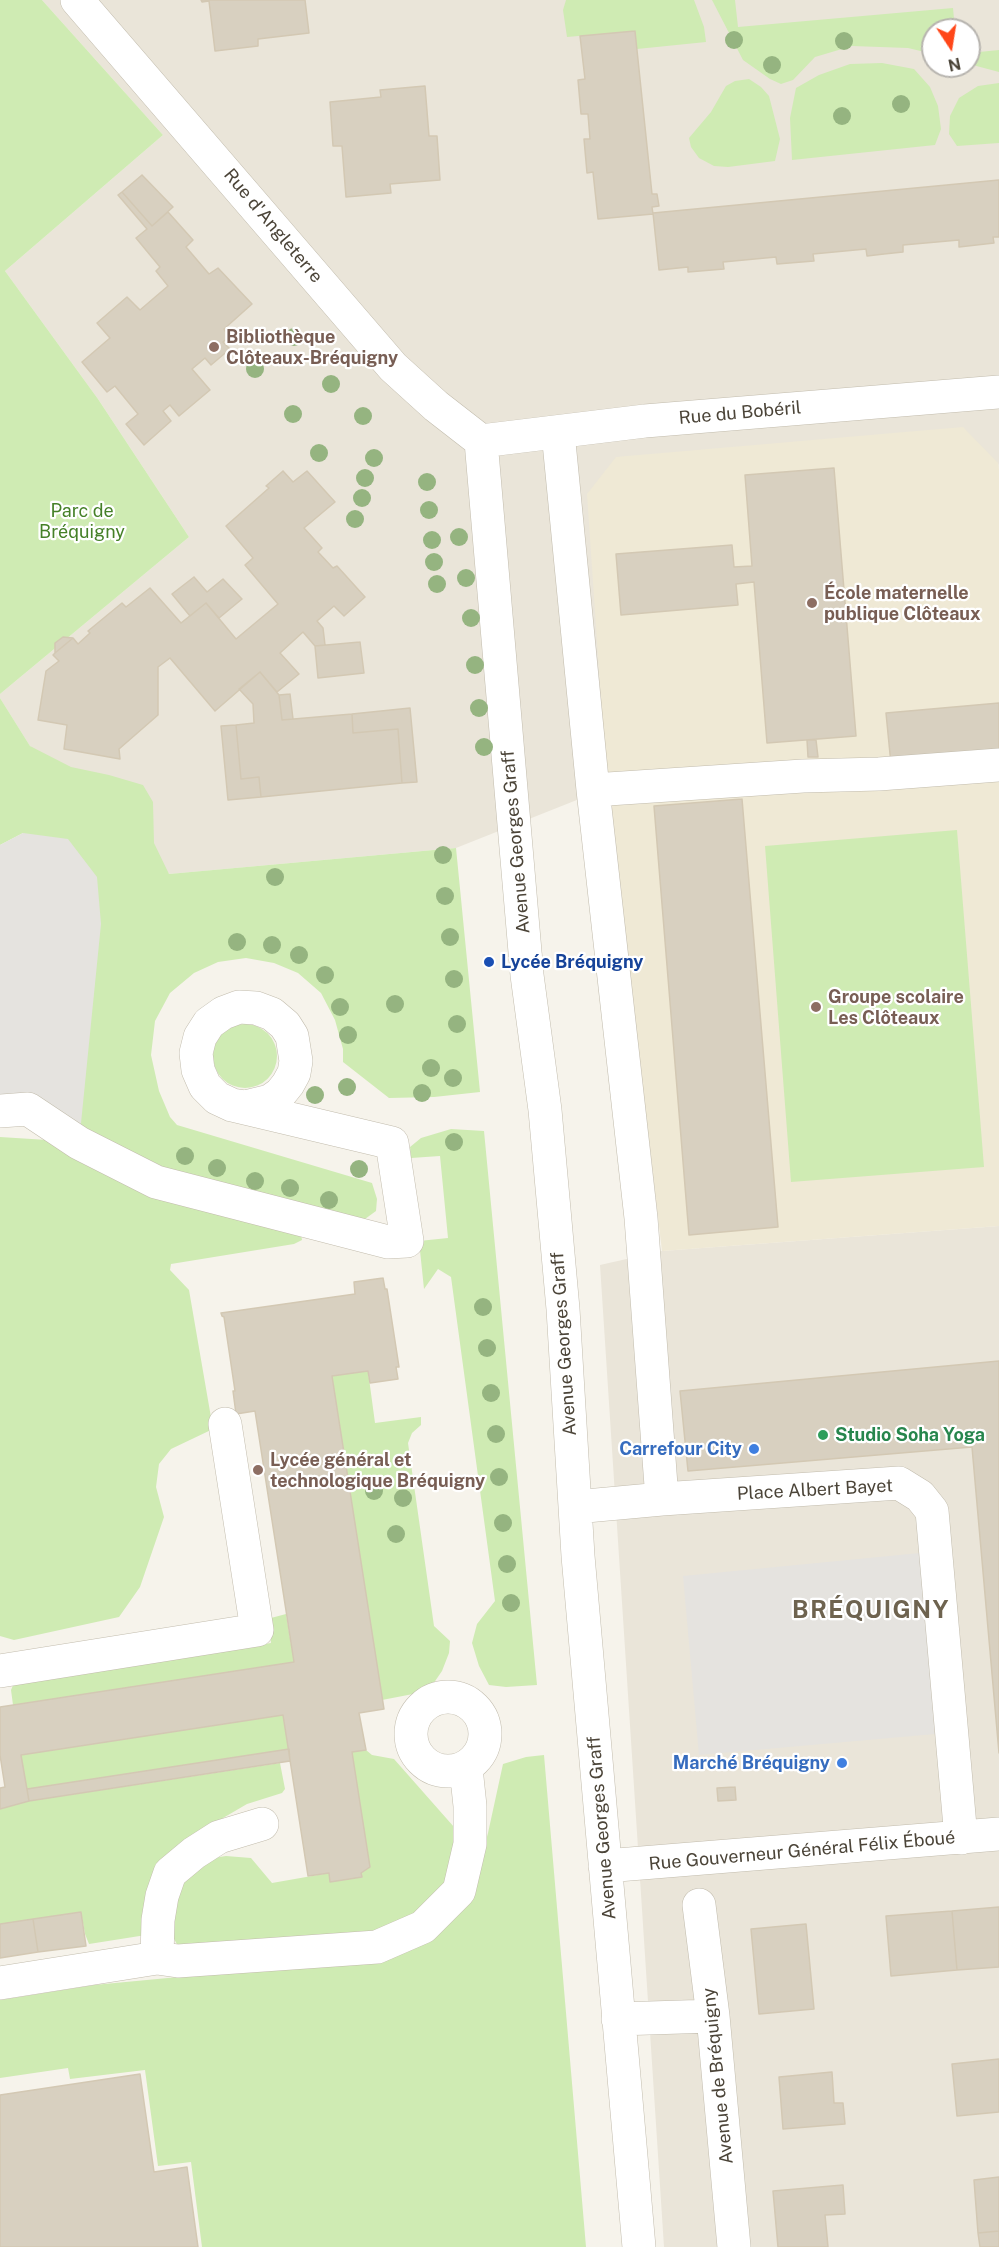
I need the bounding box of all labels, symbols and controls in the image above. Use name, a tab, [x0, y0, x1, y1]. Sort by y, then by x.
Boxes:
north arrow	[921, 18, 981, 78]
text: N	[946, 54, 963, 75]
street label: Rue d'Angleterre	[219, 165, 327, 287]
place label: Bibliothèque Clôteaux-Bréquigny	[226, 326, 398, 368]
marker: Bibliothèque Clôteaux-Bréquigny	[207, 340, 221, 354]
street label: Rue du Bobéril	[678, 397, 802, 429]
park label: Parc de Bréquigny	[39, 500, 125, 542]
place label: École maternelle publique Clôteaux	[824, 582, 981, 624]
marker: École maternelle publique Clôteaux	[805, 596, 819, 610]
street label: Avenue Georges Graff	[497, 749, 535, 935]
place label: Lycée Bréquigny	[501, 951, 643, 973]
marker: Lycée Bréquigny	[482, 955, 496, 969]
place label: Groupe scolaire Les Clôteaux	[828, 986, 964, 1028]
marker: Groupe scolaire Les Clôteaux	[809, 1000, 823, 1014]
street label: Avenue Georges Graff	[547, 1251, 581, 1437]
place label: Studio Soha Yoga	[835, 1424, 985, 1446]
marker: Studio Soha Yoga	[816, 1428, 830, 1442]
place label: Carrefour City	[619, 1438, 742, 1460]
marker: Carrefour City	[747, 1442, 761, 1456]
place label: Lycée général et technologique Bréquigny	[270, 1449, 485, 1492]
marker: Lycée général et technologique Bréquigny	[251, 1463, 265, 1477]
street label: Place Albert Bayet	[736, 1475, 894, 1505]
district label: BRÉQUIGNY	[792, 1597, 950, 1625]
street label: Avenue Georges Graff	[583, 1735, 621, 1921]
place label: Marché Bréquigny	[673, 1752, 830, 1774]
marker: Marché Bréquigny	[835, 1756, 849, 1770]
street label: Rue Gouverneur Général Félix Éboué	[648, 1827, 956, 1875]
street label: Avenue de Bréquigny	[698, 1987, 738, 2165]

